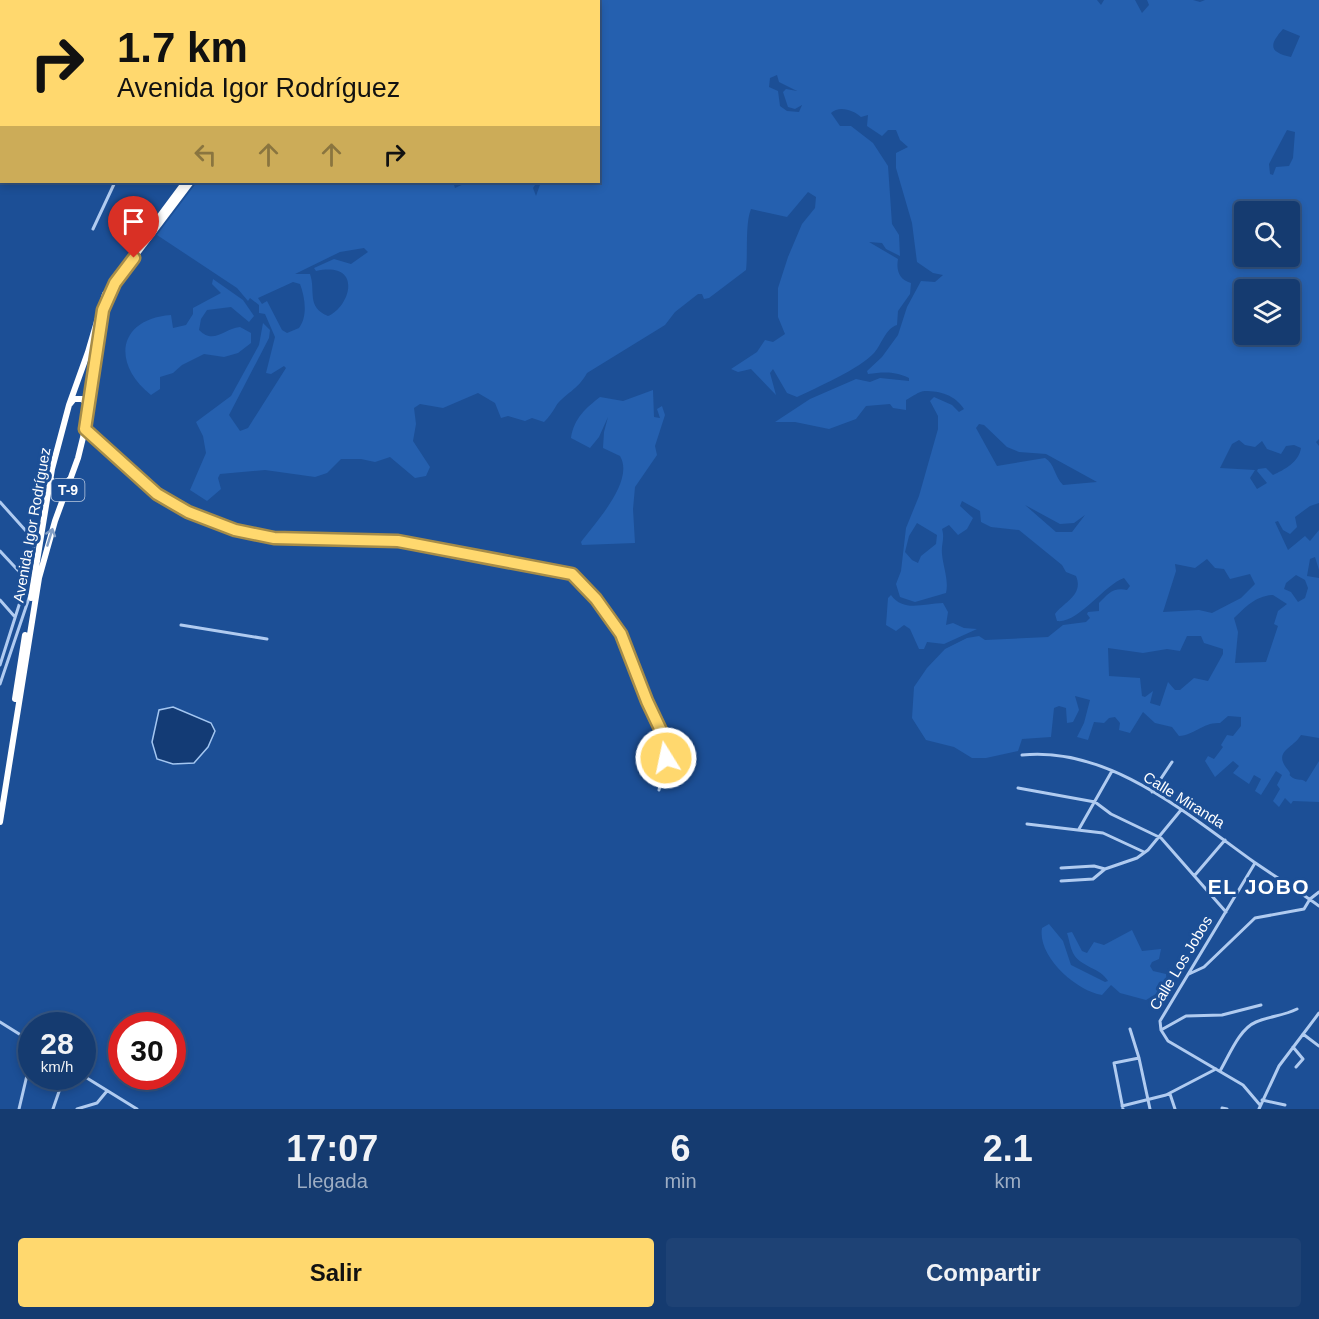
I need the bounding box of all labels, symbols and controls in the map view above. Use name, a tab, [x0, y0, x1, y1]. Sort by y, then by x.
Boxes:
icon: right	[18, 24, 96, 102]
text: 1.7 km	[117, 24, 248, 71]
text: Avenida Igor Rodríguez	[117, 73, 400, 103]
icon: left	[189, 138, 222, 171]
icon: ahead	[252, 138, 285, 171]
icon: ahead	[315, 138, 348, 171]
icon: right	[378, 138, 411, 171]
pin	[108, 196, 159, 258]
map controls	[1234, 201, 1300, 345]
button: search	[1234, 201, 1300, 267]
icon: arrive	[117, 205, 150, 238]
button: layers	[1234, 279, 1300, 345]
street label: Avenida Igor Rodríguez	[9, 446, 54, 604]
road number: T-9	[52, 479, 84, 501]
one-way arrow	[45, 528, 56, 547]
position arrow	[634, 726, 698, 790]
street label: Calle Miranda	[1141, 768, 1229, 832]
district label: EL JOBO	[1208, 875, 1310, 898]
street label: Calle Los Jobos	[1146, 913, 1215, 1013]
speed limit sign: 30	[108, 1012, 186, 1090]
text: 28	[40, 1027, 74, 1060]
text: km/h	[41, 1058, 73, 1075]
text: 17:07	[286, 1128, 378, 1169]
text: 6	[670, 1128, 691, 1169]
text: 2.1	[983, 1128, 1033, 1169]
text: Llegada	[297, 1170, 368, 1192]
text: min	[664, 1170, 697, 1192]
text: km	[994, 1170, 1021, 1192]
button: Salir	[18, 1238, 654, 1307]
button: Compartir	[666, 1238, 1301, 1307]

